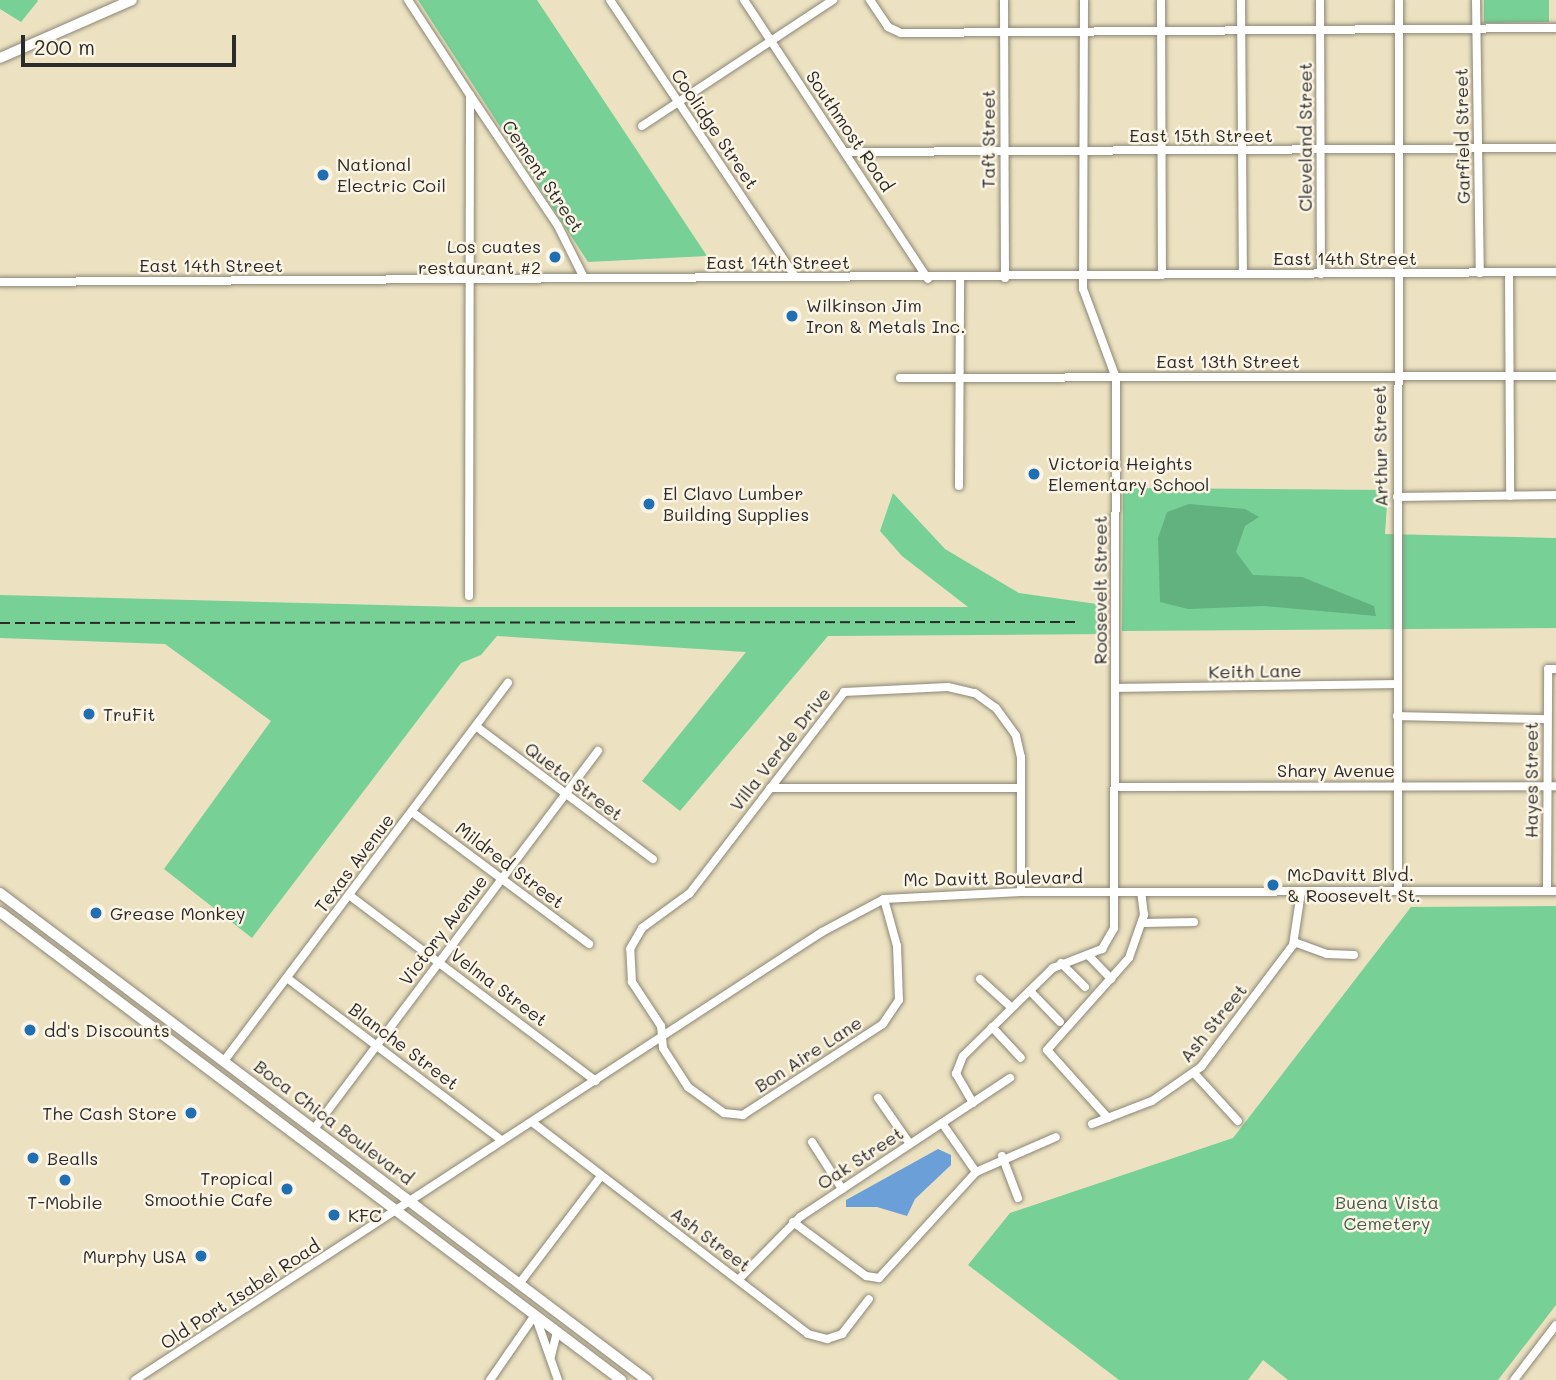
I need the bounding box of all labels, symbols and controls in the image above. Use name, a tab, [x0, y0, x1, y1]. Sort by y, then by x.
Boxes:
scale bar	[24, 21, 240, 65]
text: 200 m	[34, 33, 95, 60]
street label: Cleveland Street	[1294, 62, 1316, 212]
street label: Coolidge Street	[667, 65, 763, 193]
street label: Southmost Road	[802, 67, 898, 195]
street label: Garfield Street	[1450, 68, 1474, 204]
street label: Taft Street	[977, 89, 999, 189]
street label: Cement Street	[498, 116, 588, 236]
street label: East 15th Street	[1129, 124, 1273, 146]
place label: National Electric Coil	[337, 154, 446, 196]
marker: National Electric Coil	[315, 167, 331, 183]
place label: Los cuates restaurant #2	[418, 236, 541, 278]
street label: East 14th Street	[1273, 247, 1417, 269]
marker: Los cuates restaurant #2	[547, 249, 563, 265]
street label: East 14th Street	[706, 251, 850, 273]
street label: East 14th Street	[139, 254, 283, 276]
place label: Wilkinson Jim Iron & Metals Inc.	[806, 295, 965, 338]
marker: Wilkinson Jim Iron & Metals Inc.	[784, 308, 800, 324]
street label: East 13th Street	[1156, 350, 1300, 372]
street label: Arthur Street	[1368, 385, 1392, 507]
place label: Victoria Heights Elementary School	[1048, 453, 1209, 496]
marker: Victoria Heights Elementary School	[1026, 466, 1042, 482]
place label: El Clavo Lumber Building Supplies	[663, 483, 809, 526]
marker: El Clavo Lumber Building Supplies	[641, 496, 657, 512]
street label: Roosevelt Street	[1089, 516, 1111, 664]
street label: Keith Lane	[1208, 659, 1302, 683]
street label: Villa Verde Drive	[725, 683, 835, 815]
place label: TruFit	[103, 703, 155, 725]
marker: TruFit	[81, 706, 97, 722]
street label: Hayes Street	[1520, 722, 1542, 838]
street label: Queta Street	[521, 737, 627, 825]
street label: Shary Avenue	[1277, 759, 1395, 781]
street label: Texas Avenue	[310, 809, 398, 917]
street label: Mildred Street	[451, 817, 569, 913]
place label: McDavitt Blvd. & Roosevelt St.	[1287, 864, 1421, 906]
street label: Mc Davitt Boulevard	[903, 866, 1083, 890]
street label: Victory Avenue	[394, 870, 492, 990]
marker: McDavitt Blvd. & Roosevelt St.	[1265, 877, 1281, 893]
place label: Grease Monkey	[110, 902, 245, 924]
marker: Grease Monkey	[88, 905, 104, 921]
street label: Velma Street	[446, 944, 552, 1030]
street label: Ash Street	[1175, 980, 1251, 1066]
street label: Blanche Street	[345, 998, 463, 1094]
street label: Bon Aire Lane	[750, 1011, 866, 1097]
place label: dd's Discounts	[44, 1019, 170, 1041]
marker: dd's Discounts	[22, 1022, 38, 1038]
street label: Boca Chica Boulevard	[250, 1055, 418, 1189]
place label: The Cash Store	[42, 1102, 177, 1124]
marker: The Cash Store	[183, 1105, 199, 1121]
street label: Oak Street	[813, 1122, 907, 1194]
place label: Bealls	[47, 1147, 98, 1169]
marker: Bealls	[25, 1150, 41, 1166]
place label: Tropical Smoothie Cafe	[144, 1168, 273, 1210]
marker: T-Mobile	[57, 1172, 73, 1188]
marker: Tropical Smoothie Cafe	[279, 1181, 295, 1197]
place label: T-Mobile	[27, 1191, 103, 1213]
park label: Buena Vista Cemetery	[1335, 1192, 1439, 1234]
street label: Ash Street	[667, 1202, 755, 1276]
place label: KFC	[348, 1204, 382, 1226]
marker: KFC	[326, 1207, 342, 1223]
street label: Old Port Isabel Road	[156, 1234, 324, 1354]
place label: Murphy USA	[83, 1245, 187, 1267]
marker: Murphy USA	[193, 1248, 209, 1264]

